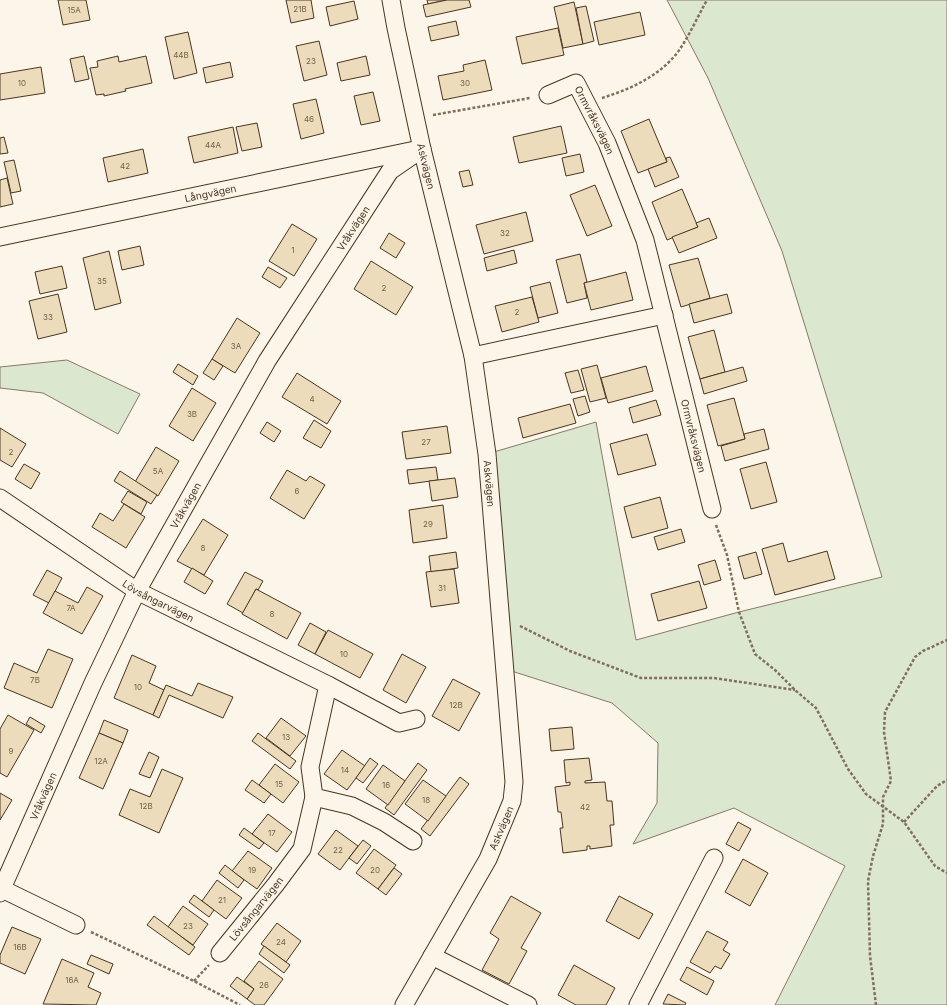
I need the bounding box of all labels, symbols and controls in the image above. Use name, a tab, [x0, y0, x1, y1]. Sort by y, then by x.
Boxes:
house number: 21B	[293, 4, 307, 14]
house number: 15A	[67, 5, 81, 15]
house number: 44B	[173, 50, 189, 60]
house number: 23	[306, 56, 316, 66]
house number: 10	[18, 78, 26, 88]
house number: 30	[460, 78, 470, 88]
street label: Ormvråksvägen	[572, 84, 617, 156]
house number: 46	[304, 114, 314, 124]
house number: 44A	[205, 140, 221, 150]
street label: Askvägen	[415, 142, 438, 191]
house number: 42	[120, 161, 130, 171]
street label: Långvägen	[184, 182, 237, 204]
street label: Vråkvägen	[334, 204, 372, 253]
house number: 32	[500, 228, 510, 238]
house number: 1	[291, 245, 295, 255]
house number: 35	[97, 276, 107, 286]
house number: 2	[382, 283, 387, 293]
house number: 2	[515, 307, 520, 317]
house number: 33	[43, 312, 53, 322]
house number: 3A	[231, 341, 242, 351]
house number: 4	[309, 394, 315, 404]
street label: Ormvråksvägen	[679, 398, 709, 474]
house number: 3B	[187, 409, 197, 419]
house number: 27	[421, 437, 431, 447]
house number: 2	[9, 447, 14, 457]
street label: Askvägen	[482, 460, 497, 507]
house number: 5A	[153, 466, 164, 476]
street label: Vråkvägen	[168, 480, 203, 530]
house number: 6	[295, 486, 300, 496]
house number: 29	[423, 519, 433, 529]
house number: 8	[201, 543, 206, 553]
street label: Lövsångarvägen	[120, 577, 196, 624]
house number: 31	[438, 583, 446, 593]
house number: 7A	[66, 603, 76, 613]
house number: 8	[270, 609, 275, 619]
house number: 10	[340, 649, 348, 659]
house number: 7B	[30, 675, 40, 685]
house number: 10	[134, 682, 142, 692]
house number: 12B	[449, 700, 463, 710]
house number: 13	[282, 732, 290, 742]
house number: 9	[9, 746, 14, 756]
house number: 12A	[94, 756, 108, 766]
house number: 14	[341, 765, 349, 775]
street label: Vråkvägen	[27, 770, 59, 822]
house number: 15	[275, 779, 283, 789]
house number: 16	[382, 780, 390, 790]
house number: 18	[422, 795, 430, 805]
house number: 12B	[139, 801, 153, 811]
house number: 42	[580, 802, 590, 812]
street label: Askvägen	[486, 804, 516, 852]
house number: 17	[268, 828, 276, 838]
house number: 22	[333, 845, 343, 855]
house number: 19	[248, 865, 256, 875]
house number: 20	[370, 865, 380, 875]
street label: Lövsångarvägen	[226, 874, 285, 943]
house number: 21	[218, 895, 226, 905]
house number: 23	[183, 921, 193, 931]
house number: 24	[276, 937, 286, 947]
house number: 16B	[13, 942, 27, 952]
house number: 16A	[65, 975, 79, 985]
house number: 26	[259, 980, 269, 990]

